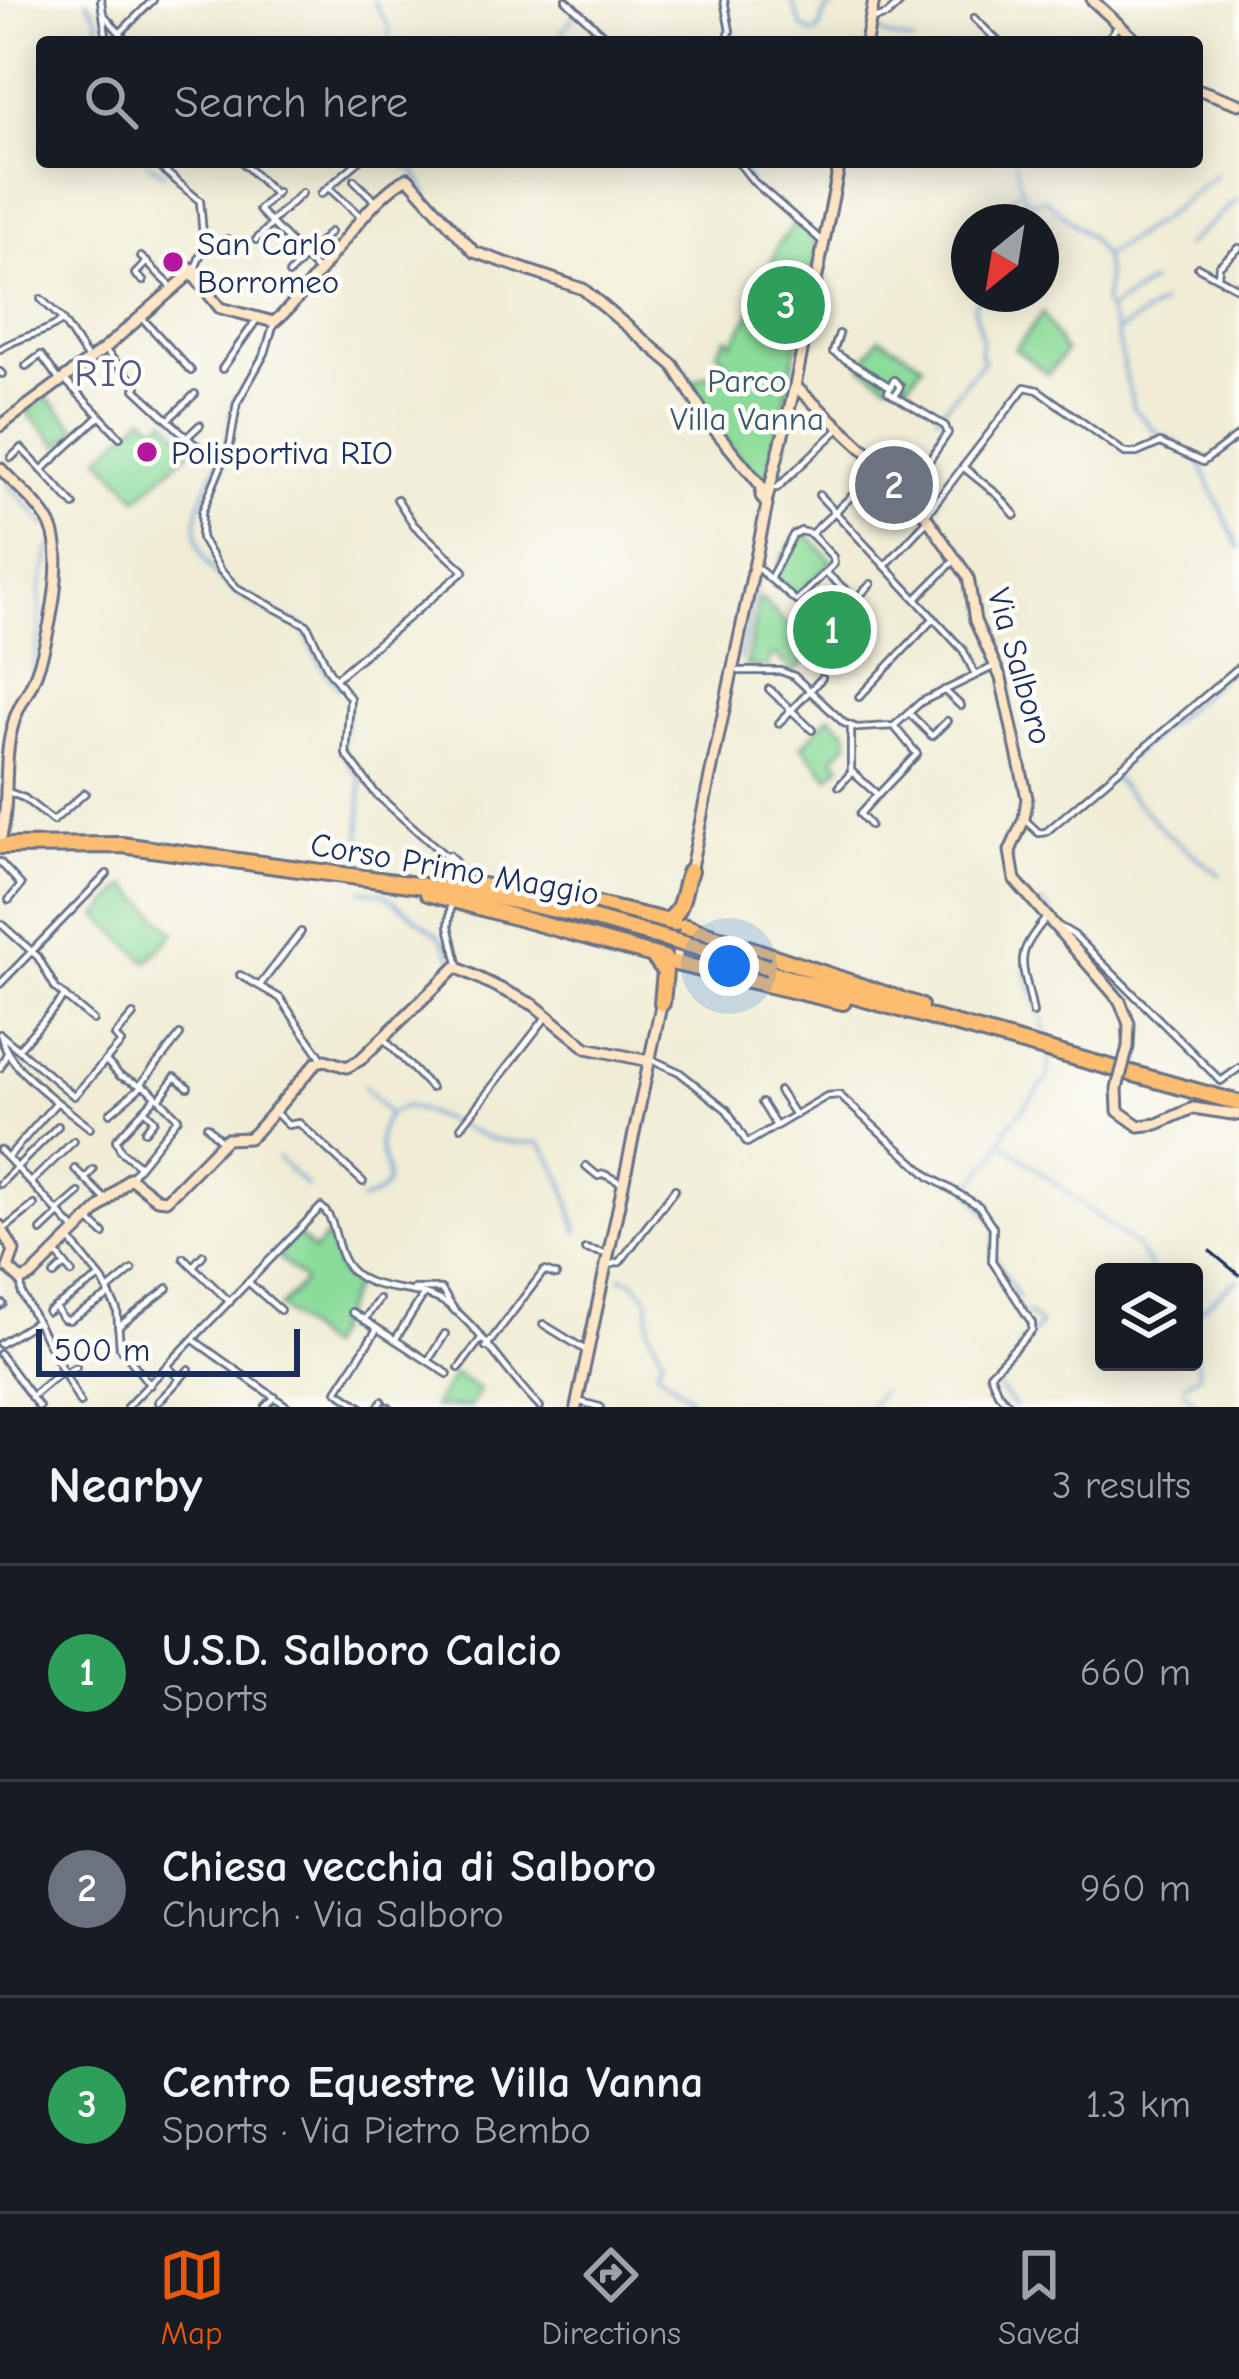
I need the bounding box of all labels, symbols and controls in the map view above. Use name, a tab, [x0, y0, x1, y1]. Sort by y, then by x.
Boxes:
search box	[36, 36, 1203, 168]
icon: search	[78, 69, 144, 135]
text: Search here	[174, 76, 408, 128]
north arrow	[951, 204, 1059, 312]
place label: San Carlo Borromeo	[197, 225, 339, 301]
marker: San Carlo Borromeo	[160, 249, 186, 275]
pin: 3	[747, 260, 825, 350]
district label: RIO	[74, 351, 146, 396]
park label: Parco Villa Vanna	[670, 362, 824, 438]
place label: Polisportiva RIO	[171, 434, 393, 472]
marker: Polisportiva RIO	[134, 439, 160, 465]
pin: 2	[855, 440, 933, 530]
street label: Via Salboro	[980, 584, 1060, 749]
pin: 1	[793, 585, 871, 675]
street label: Corso Primo Maggio	[308, 825, 602, 913]
your location	[699, 936, 759, 996]
map controls	[1095, 1263, 1203, 1371]
button: layers	[1095, 1263, 1203, 1371]
scale bar	[36, 1323, 300, 1376]
text: 500 m	[54, 1331, 150, 1369]
text: Nearby	[48, 1456, 202, 1515]
text: 3 results	[1052, 1463, 1191, 1508]
text: U.S.D. Salboro Calcio	[162, 1624, 561, 1676]
text: 1	[79, 1650, 95, 1695]
text: 660 m	[1080, 1650, 1191, 1695]
text: Sports	[162, 1676, 268, 1721]
text: Chiesa vecchia di Salboro	[162, 1840, 656, 1892]
text: 2	[77, 1866, 97, 1911]
text: 960 m	[1080, 1866, 1191, 1911]
text: Church · Via Salboro	[162, 1892, 504, 1937]
text: Centro Equestre Villa Vanna	[162, 2056, 703, 2108]
text: 3	[77, 2082, 97, 2127]
text: 1.3 km	[1086, 2082, 1191, 2127]
text: Sports · Via Pietro Bembo	[162, 2108, 591, 2153]
tab: Map	[159, 2242, 225, 2352]
tab: Directions	[542, 2242, 681, 2352]
tab: Saved	[998, 2242, 1080, 2352]

